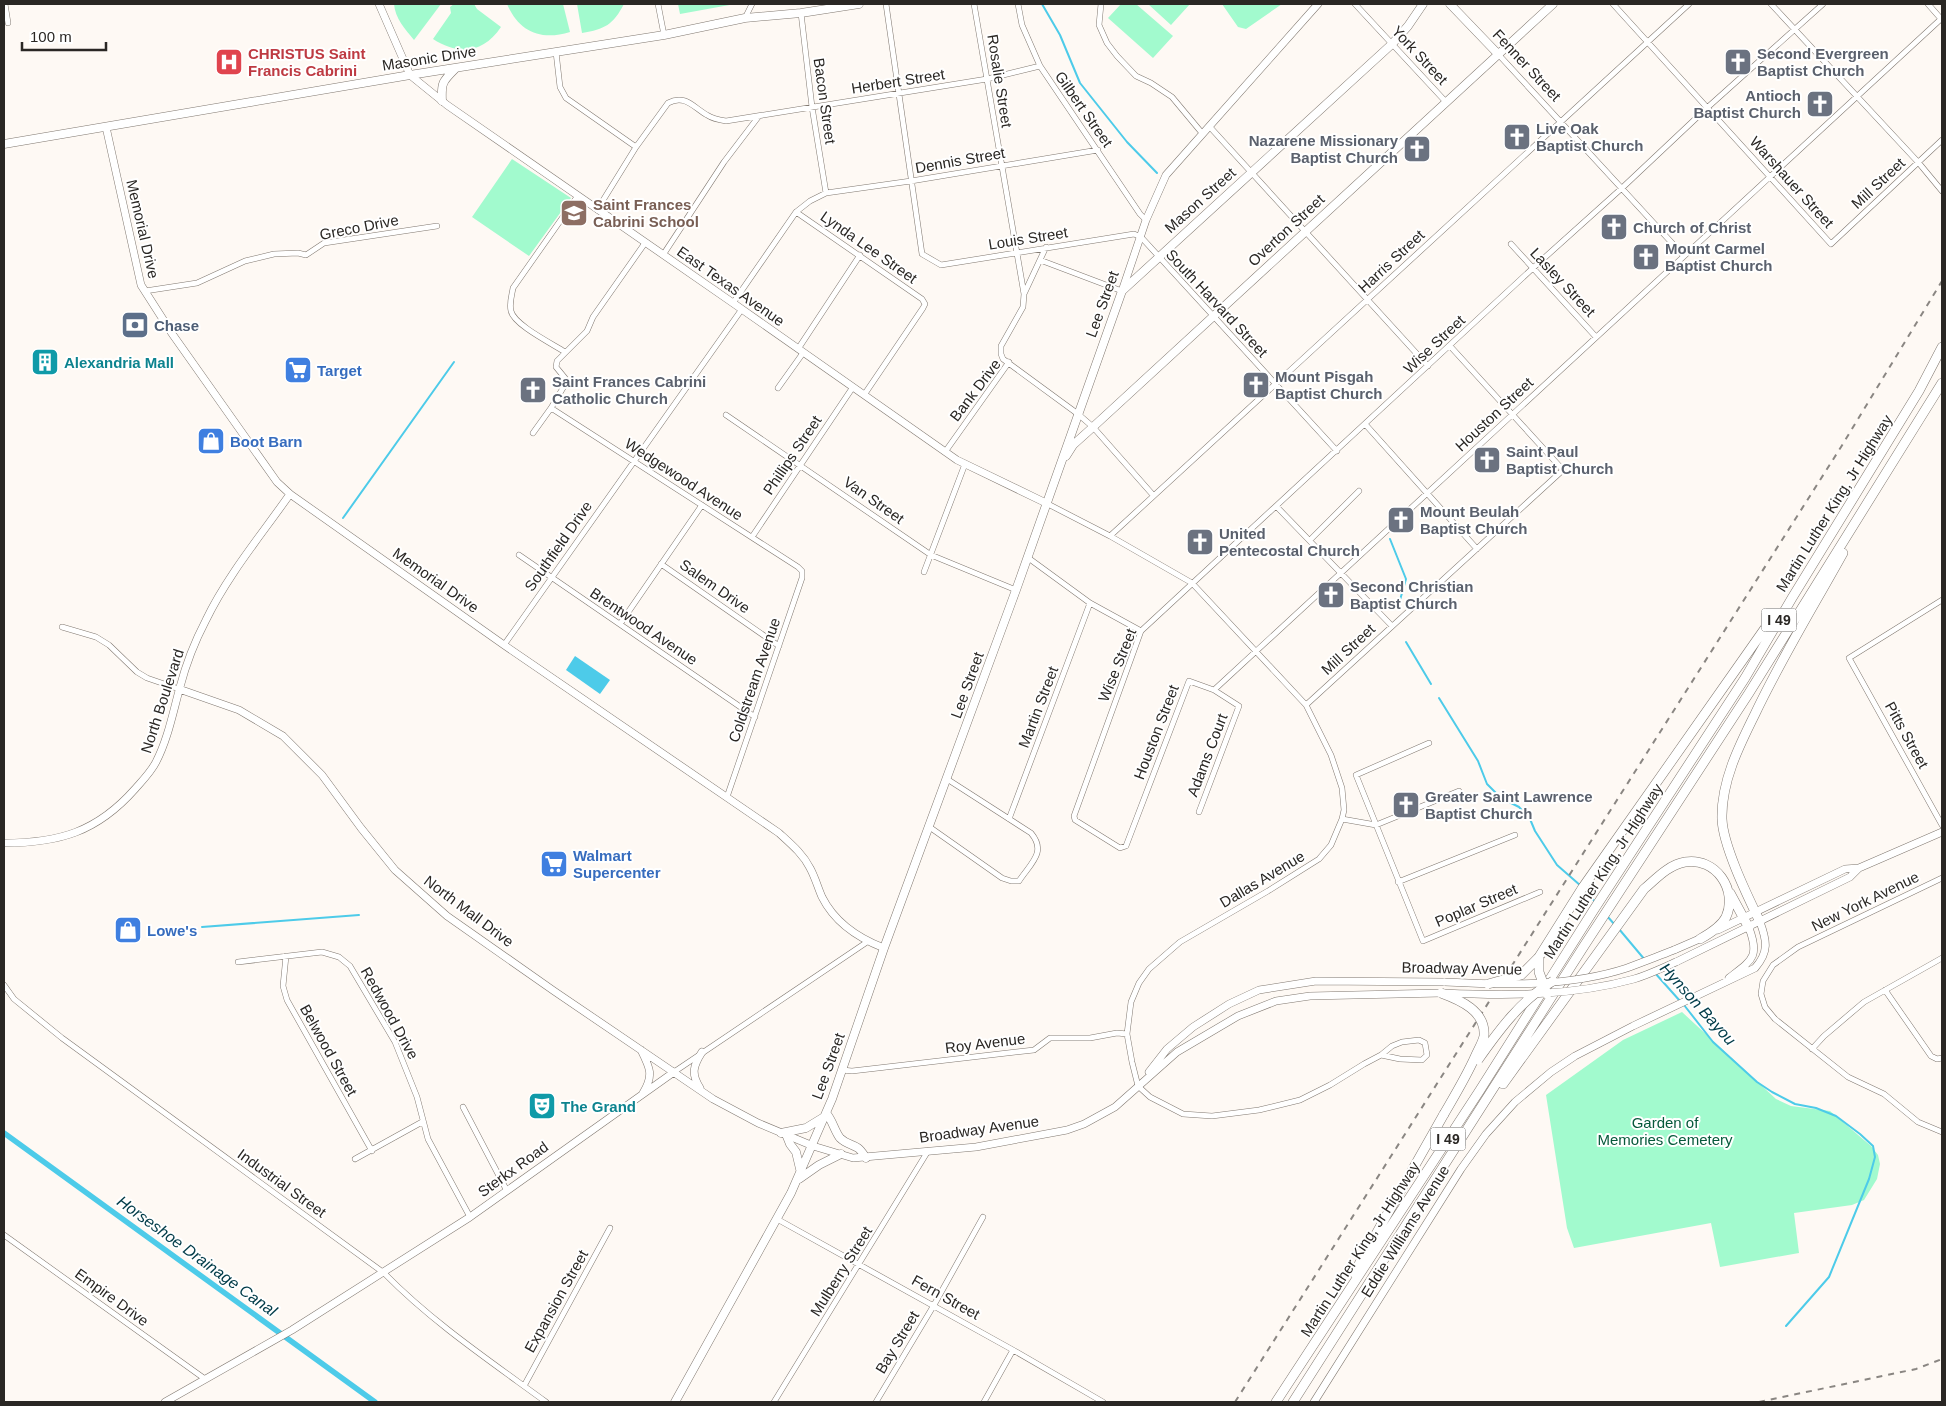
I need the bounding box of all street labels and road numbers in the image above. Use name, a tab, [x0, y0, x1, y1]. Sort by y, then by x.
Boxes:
street label: York Street	[1389, 22, 1452, 88]
street label: Fenner Street	[1490, 26, 1565, 105]
street label: Rosalie Street	[984, 33, 1016, 130]
street label: Masonic Drive	[381, 42, 477, 74]
street label: Bacon Street	[811, 57, 840, 146]
street label: Herbert Street	[850, 65, 947, 97]
street label: Gilbert Street	[1052, 68, 1117, 151]
street label: Warshauer Street	[1747, 133, 1838, 232]
street label: Dennis Street	[914, 144, 1007, 176]
street label: Mill Street	[1848, 153, 1909, 212]
street label: Mason Street	[1161, 163, 1239, 236]
street label: Memorial Drive	[123, 178, 163, 280]
street label: Overton Street	[1245, 190, 1328, 269]
street label: Lynda Lee Street	[818, 207, 921, 287]
street label: Greco Drive	[318, 211, 400, 243]
street label: Louis Street	[987, 223, 1070, 253]
street label: Harris Street	[1354, 226, 1428, 296]
street label: East Texas Avenue	[674, 243, 788, 329]
street label: Lasley Street	[1527, 244, 1600, 320]
street label: South Harvard Street	[1163, 246, 1272, 361]
street label: Lee Street	[1082, 268, 1122, 339]
street label: Wise Street	[1400, 311, 1469, 377]
street label: Bank Drive	[946, 356, 1004, 424]
street label: Houston Street	[1452, 373, 1537, 454]
street label: Martin Luther King, Jr Highway	[1772, 411, 1896, 594]
street label: Phillips Street	[759, 412, 825, 498]
street label: Wedgewood Avenue	[622, 435, 746, 523]
street label: Van Street	[841, 473, 908, 527]
street label: Southfield Drive	[521, 498, 595, 594]
street label: Memorial Drive	[390, 544, 482, 616]
street label: Salem Drive	[677, 556, 753, 616]
street label: Brentwood Avenue	[587, 584, 701, 668]
road number: I 49	[1762, 608, 1796, 632]
street label: Coldstream Avenue	[725, 615, 783, 745]
street label: Mill Street	[1318, 619, 1379, 678]
street label: Wise Street	[1095, 625, 1140, 704]
street label: North Boulevard	[137, 647, 187, 755]
street label: Lee Street	[947, 649, 987, 720]
street label: Martin Street	[1015, 663, 1062, 750]
street label: Houston Street	[1130, 681, 1182, 782]
street label: Pitts Street	[1882, 699, 1933, 772]
street label: Adams Court	[1183, 710, 1231, 799]
street label: Martin Luther King, Jr Highway	[1540, 780, 1666, 962]
street label: Dallas Avenue	[1217, 847, 1307, 911]
street label: New York Avenue	[1809, 868, 1921, 934]
street label: North Mall Drive	[421, 872, 517, 950]
street label: Poplar Street	[1432, 880, 1520, 930]
street label: Broadway Avenue	[1402, 958, 1522, 978]
street label: Redwood Drive	[358, 964, 422, 1062]
street label: Belwood Street	[297, 1001, 361, 1099]
street label: Lee Street	[808, 1030, 848, 1101]
street label: Roy Avenue	[944, 1030, 1026, 1056]
street label: Broadway Avenue	[918, 1112, 1040, 1146]
road number: I 49	[1430, 1128, 1466, 1150]
street label: Sterkx Road	[475, 1138, 551, 1200]
street label: Industrial Street	[235, 1145, 330, 1221]
street label: Martin Luther King, Jr Highway	[1297, 1158, 1423, 1340]
street label: Eddie Williams Avenue	[1357, 1162, 1453, 1300]
street label: Mulberry Street	[807, 1222, 876, 1319]
street label: Expansion Street	[521, 1246, 592, 1355]
street label: Empire Drive	[72, 1265, 152, 1329]
street label: Fern Street	[909, 1271, 984, 1323]
street label: Bay Street	[872, 1307, 923, 1376]

